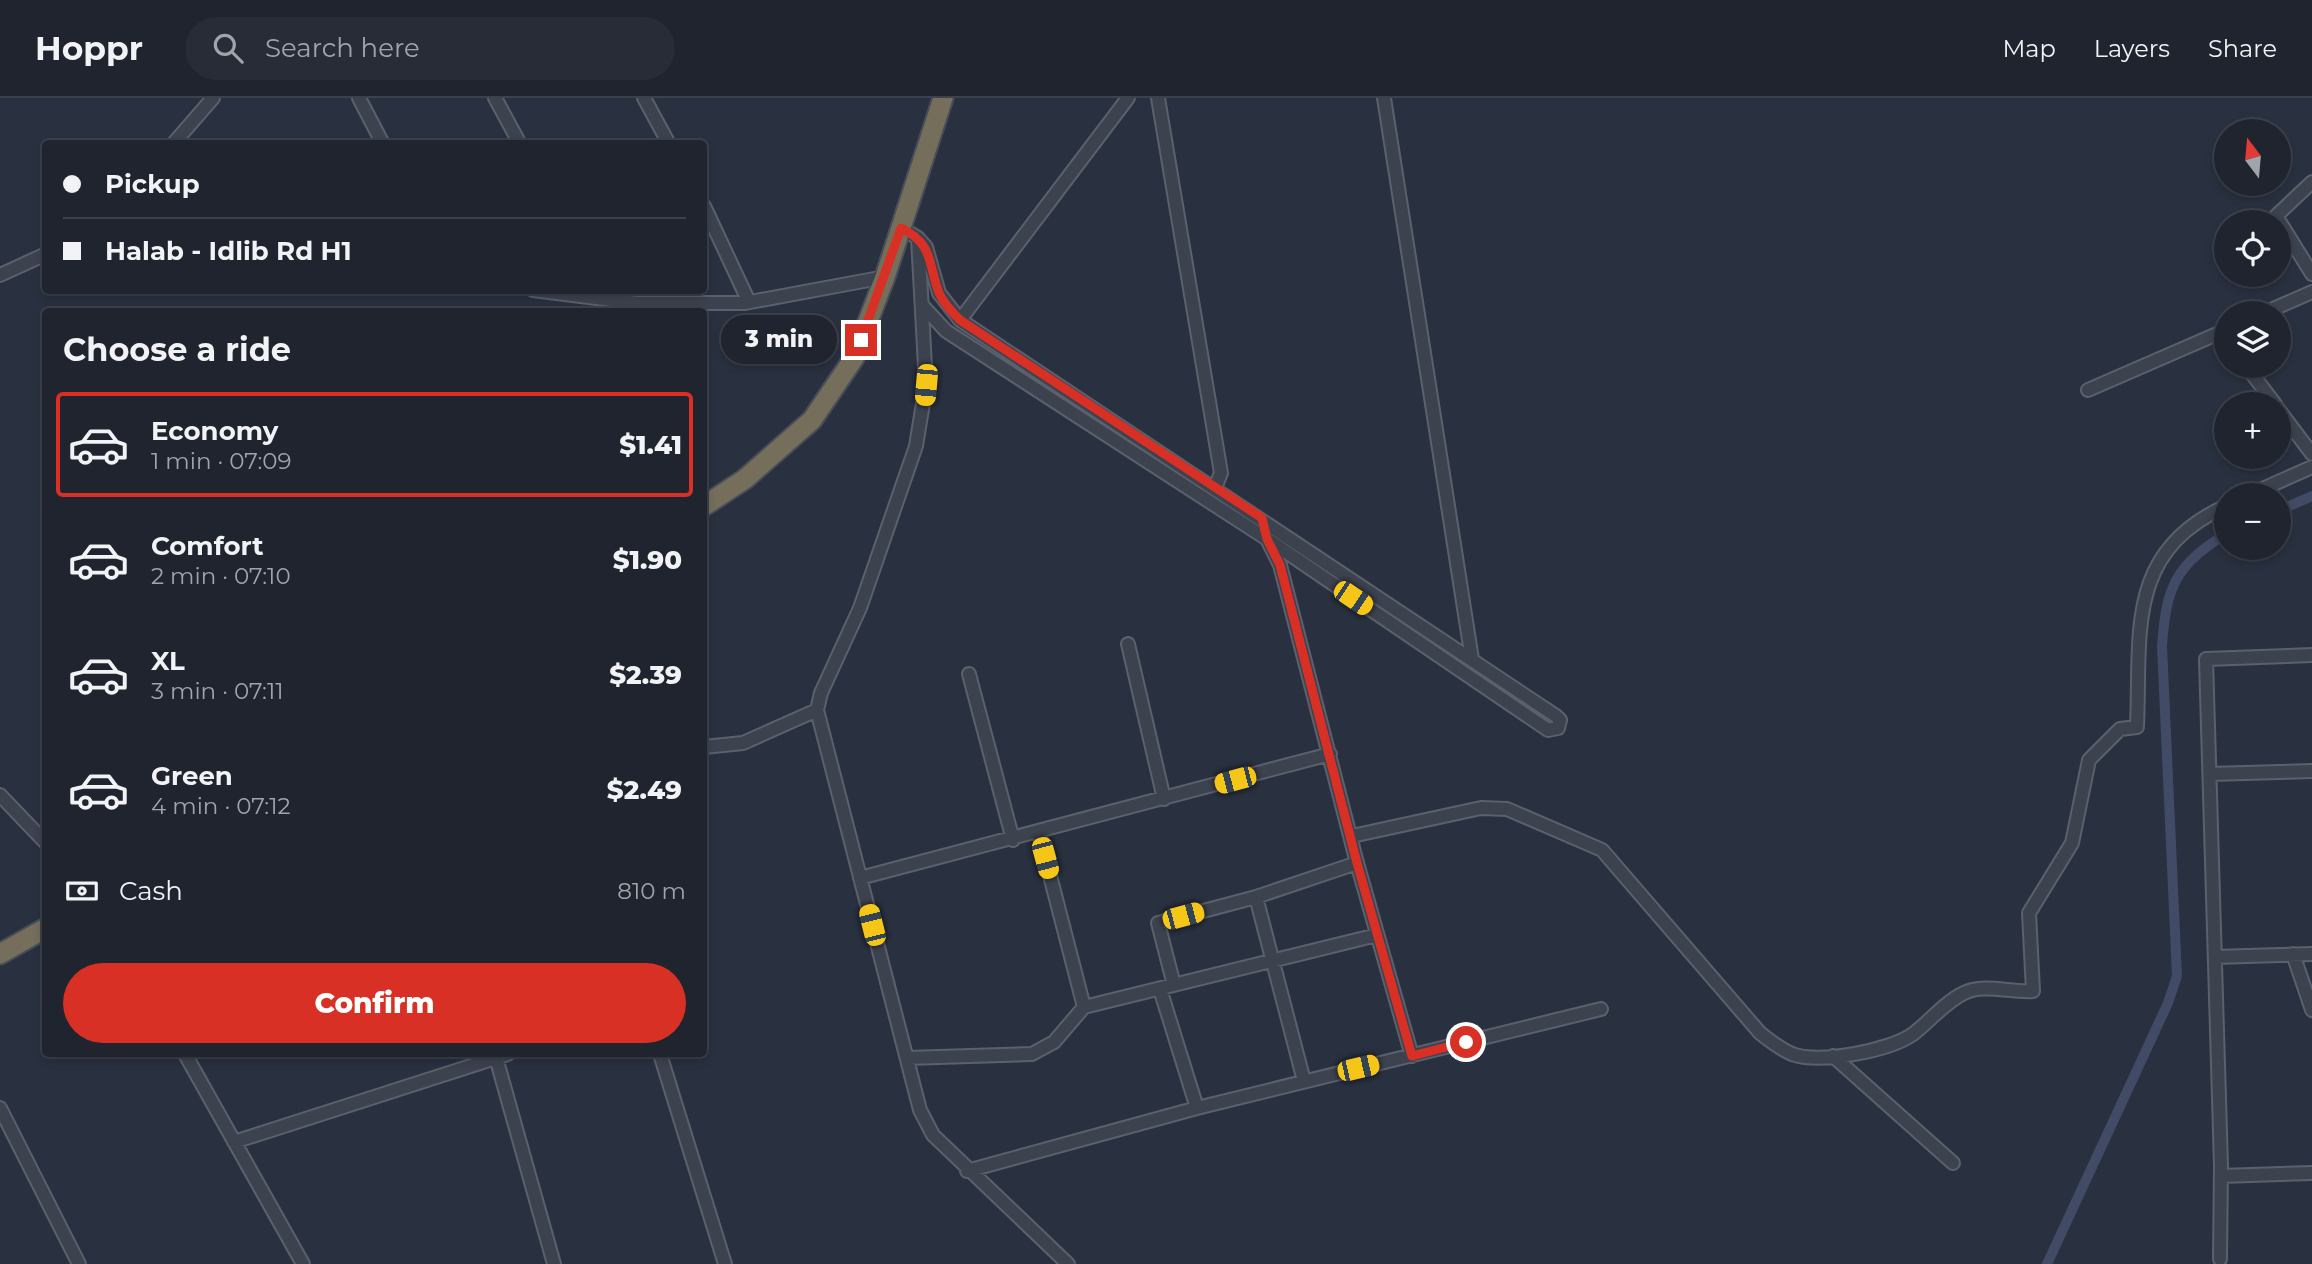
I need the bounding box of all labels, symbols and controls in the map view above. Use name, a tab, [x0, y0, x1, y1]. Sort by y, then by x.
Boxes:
search box	[185, 17, 675, 80]
text: Hoppr	[35, 28, 143, 68]
icon: search	[209, 29, 247, 67]
text: Search here	[265, 32, 420, 64]
text: Map	[2002, 34, 2056, 63]
text: Layers	[2094, 34, 2170, 63]
text: Share	[2208, 34, 2277, 63]
north arrow	[2214, 119, 2291, 196]
map controls	[2214, 119, 2291, 560]
text: Pickup	[105, 168, 200, 200]
button: locate	[2214, 210, 2291, 287]
text: Halab - Idlib Rd H1	[105, 235, 352, 267]
button: layers	[2214, 301, 2291, 378]
callout: 3 min	[721, 316, 836, 364]
route end	[845, 324, 877, 356]
text: 3 min	[745, 325, 813, 353]
text: Choose a ride	[63, 330, 291, 369]
car	[914, 363, 939, 407]
button: +	[2214, 392, 2291, 469]
icon: car	[67, 413, 130, 476]
text: Economy	[151, 415, 278, 447]
text: $1.41	[619, 429, 682, 461]
text: 1 min · 07:09	[151, 447, 292, 475]
button: −	[2214, 483, 2291, 560]
icon: car	[67, 528, 130, 591]
text: Comfort	[151, 530, 263, 562]
text: $1.90	[613, 544, 682, 576]
text: 2 min · 07:10	[151, 562, 291, 590]
car	[1330, 578, 1377, 618]
icon: car	[67, 643, 130, 706]
text: XL	[151, 645, 185, 677]
text: $2.39	[609, 659, 682, 691]
text: 3 min · 07:11	[151, 677, 284, 705]
icon: car	[67, 758, 130, 821]
text: Green	[151, 760, 233, 792]
car	[1212, 764, 1259, 796]
text: $2.49	[607, 774, 682, 806]
text: 4 min · 07:12	[151, 792, 291, 820]
car	[1030, 835, 1061, 881]
icon: cash	[63, 872, 101, 910]
text: Cash	[119, 875, 183, 907]
text: 810 m	[617, 877, 686, 905]
car	[1160, 900, 1207, 932]
car	[857, 902, 888, 948]
button: Confirm	[63, 963, 686, 1043]
route start	[1450, 1026, 1482, 1058]
car	[1336, 1053, 1381, 1083]

